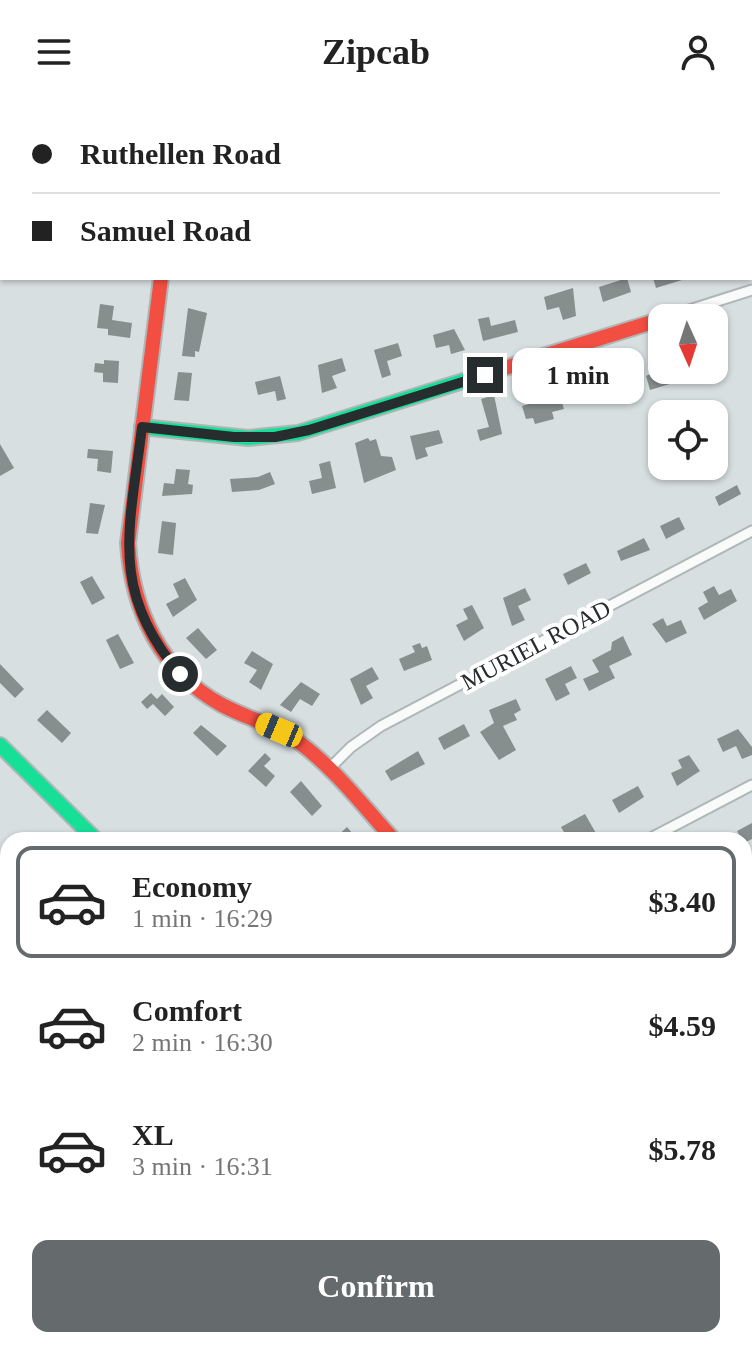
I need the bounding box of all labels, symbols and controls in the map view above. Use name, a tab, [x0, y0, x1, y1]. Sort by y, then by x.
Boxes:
icon: menu	[32, 30, 76, 74]
icon: person	[676, 30, 720, 74]
text: Zipcab	[322, 32, 430, 72]
text: Ruthellen Road	[80, 137, 281, 170]
text: Samuel Road	[80, 214, 251, 247]
north arrow	[648, 304, 728, 384]
map controls	[648, 304, 728, 480]
callout: 1 min	[513, 347, 645, 403]
route end	[467, 357, 503, 393]
text: 1 min	[547, 361, 609, 390]
button: locate	[648, 400, 728, 480]
street label: MURIEL ROAD	[457, 595, 615, 695]
route start	[162, 656, 198, 692]
car	[252, 710, 306, 750]
icon: car	[36, 866, 108, 938]
text: Economy	[132, 870, 252, 903]
text: $3.40	[649, 885, 716, 918]
text: 1 min · 16:29	[132, 904, 273, 933]
icon: car	[36, 990, 108, 1062]
text: Comfort	[132, 994, 242, 1027]
text: $4.59	[649, 1009, 716, 1042]
text: 2 min · 16:30	[132, 1028, 273, 1057]
icon: car	[36, 1114, 108, 1186]
text: XL	[132, 1118, 174, 1151]
text: $5.78	[649, 1133, 716, 1166]
text: 3 min · 16:31	[132, 1152, 273, 1181]
button: Confirm	[32, 1240, 720, 1332]

